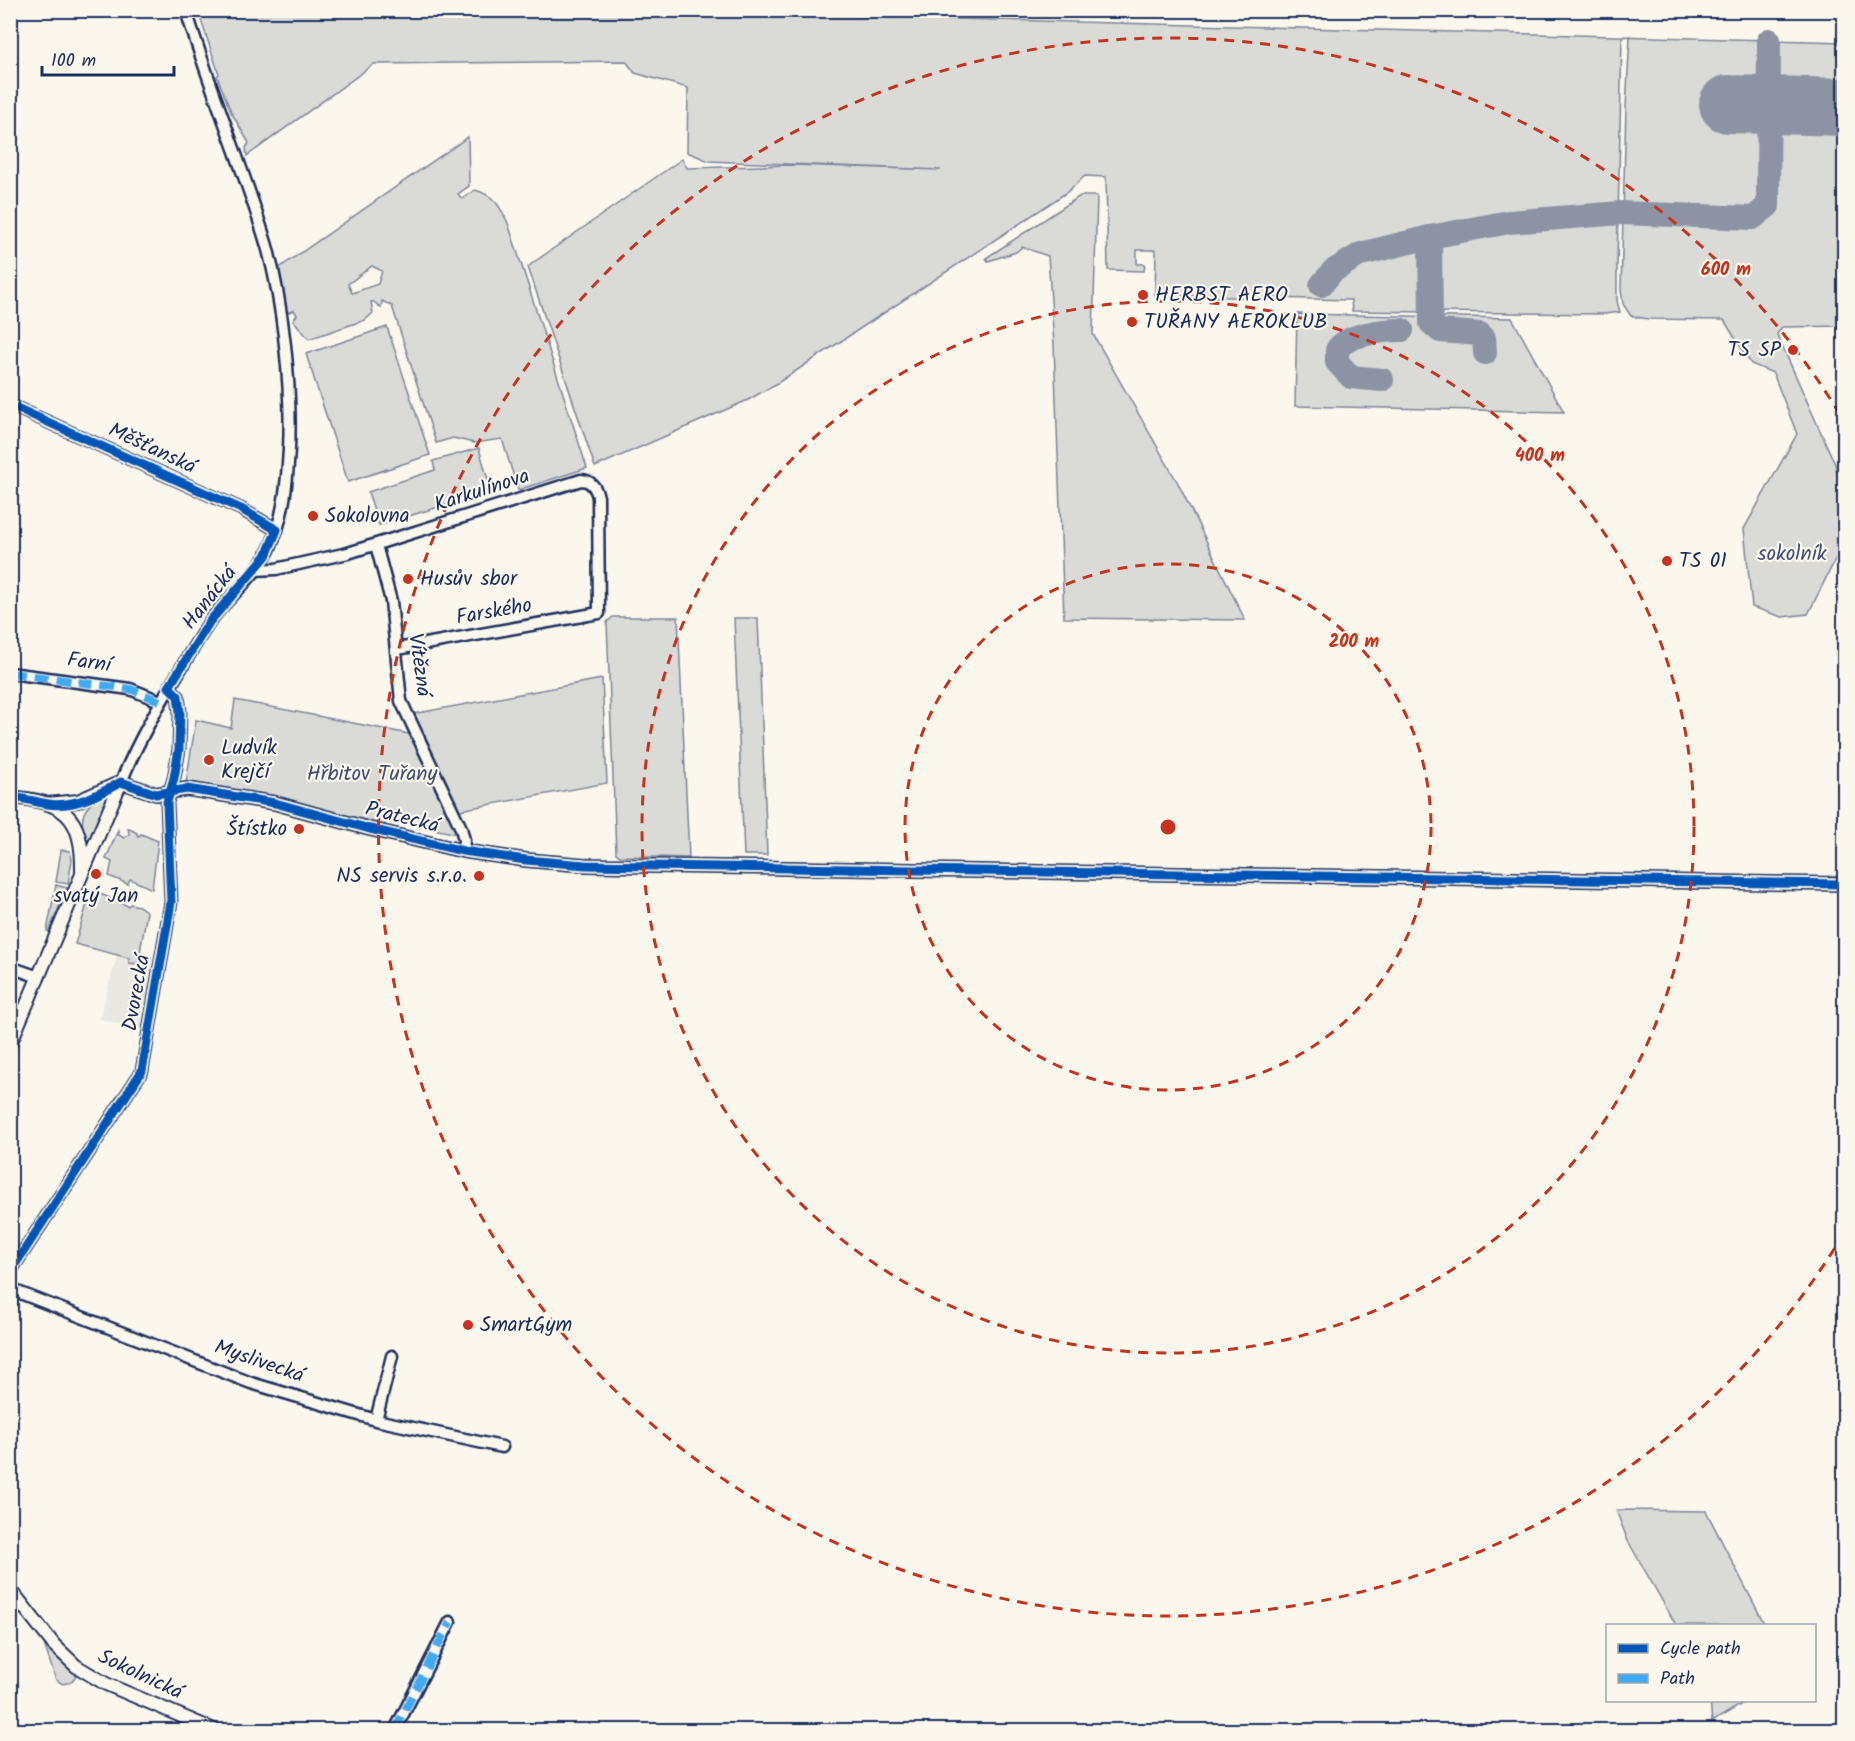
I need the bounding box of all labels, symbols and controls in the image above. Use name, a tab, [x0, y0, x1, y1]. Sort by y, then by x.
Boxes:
scale bar	[42, 39, 174, 77]
text: 100 m	[51, 47, 96, 76]
text: 600 m	[1701, 256, 1751, 285]
place label: HERBST AERO	[1155, 279, 1288, 312]
marker: HERBST AERO	[1136, 288, 1150, 302]
place label: TUŘANY AEROKLUB	[1144, 306, 1327, 339]
marker: TUŘANY AEROKLUB	[1125, 315, 1139, 329]
place label: TS SP	[1728, 334, 1782, 367]
marker: TS SP	[1786, 343, 1800, 357]
street label: Měšťanská	[103, 414, 203, 485]
text: 400 m	[1515, 442, 1565, 471]
street label: Karkulínova	[430, 460, 534, 522]
place label: Sokolovna	[325, 500, 410, 533]
marker: Sokolovna	[306, 509, 320, 523]
park label: sokolník	[1757, 538, 1827, 571]
place label: TS 01	[1679, 545, 1727, 578]
marker: TS 01	[1660, 554, 1674, 568]
street label: Hanácká	[174, 557, 247, 637]
place label: Husův sbor	[420, 563, 518, 596]
marker: Husův sbor	[401, 572, 415, 586]
street label: Farského	[453, 589, 535, 635]
text: 200 m	[1329, 628, 1380, 657]
street label: Vítězná	[398, 631, 440, 701]
street label: Farní	[65, 644, 116, 683]
place label: Ludvík Krejčí	[221, 732, 277, 789]
marker: Ludvík Krejčí	[202, 753, 216, 767]
park label: Hřbitov Tuřany	[307, 758, 437, 791]
street label: Pratecká	[362, 793, 444, 844]
place label: Štístko	[226, 813, 287, 846]
centre of rings	[1158, 817, 1178, 837]
marker: Štístko	[292, 822, 306, 836]
place label: NS servis s.r.o.	[336, 860, 467, 893]
marker: svatý Jan	[89, 867, 103, 881]
marker: NS servis s.r.o.	[472, 869, 486, 883]
place label: svatý Jan	[54, 880, 138, 913]
street label: Dvorecká	[114, 950, 160, 1034]
place label: SmartGym	[480, 1309, 572, 1342]
marker: SmartGym	[461, 1318, 475, 1332]
street label: Myslivecká	[210, 1331, 310, 1393]
legend	[1606, 1624, 1816, 1702]
text: Cycle path	[1660, 1635, 1741, 1664]
street label: Sokolnická	[92, 1641, 190, 1710]
text: Path	[1660, 1665, 1695, 1694]

